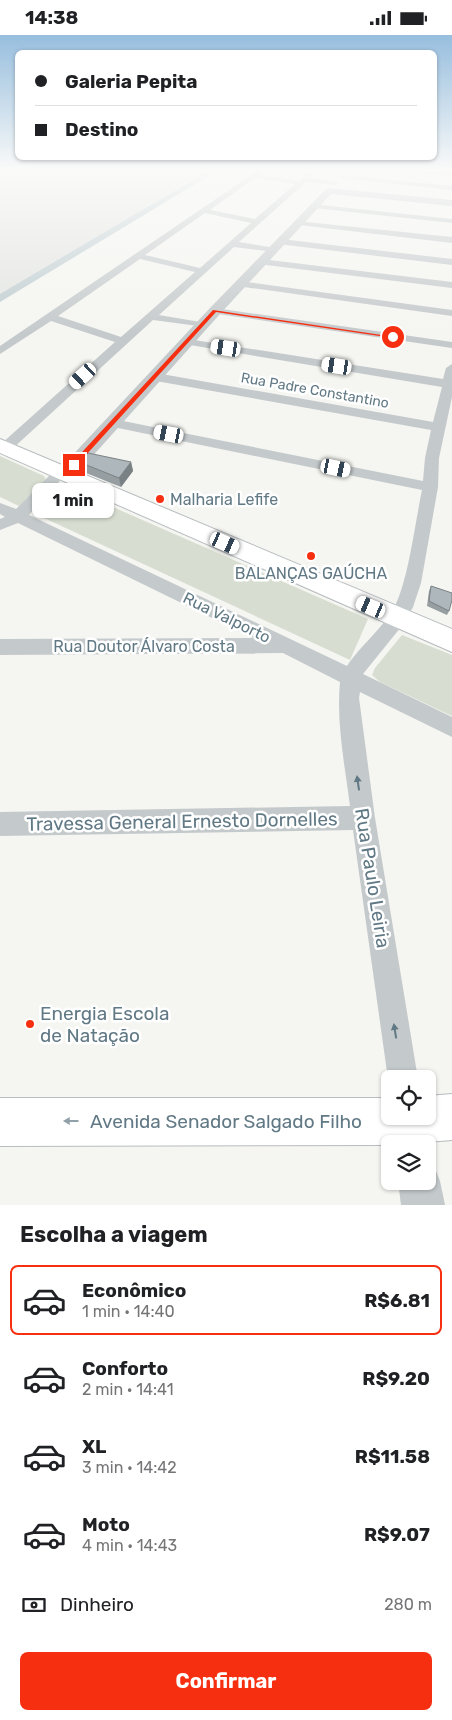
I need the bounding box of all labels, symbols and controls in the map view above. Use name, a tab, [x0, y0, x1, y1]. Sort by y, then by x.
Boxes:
text: 14:38	[25, 6, 78, 29]
text: Galeria Pepita	[65, 70, 197, 93]
text: Destino	[65, 118, 138, 141]
route start	[382, 326, 404, 348]
car	[210, 338, 241, 358]
car	[321, 356, 352, 376]
car	[66, 360, 99, 392]
street label: Rua Padre Constantino	[240, 369, 390, 412]
car	[152, 424, 185, 444]
route end	[63, 454, 85, 476]
car	[319, 458, 352, 478]
callout: 1 min	[33, 483, 115, 517]
place label: Malharia Lefife	[170, 490, 278, 509]
text: 1 min	[53, 491, 93, 510]
marker: Malharia Lefife	[154, 493, 166, 505]
car	[208, 530, 241, 556]
marker: BALANÇAS GAÚCHA	[305, 550, 317, 562]
place label: BALANÇAS GAÚCHA	[235, 563, 387, 583]
street label: Rua Valporto	[180, 588, 274, 647]
car	[354, 594, 387, 620]
street label: Rua Doutor Álvaro Costa	[53, 637, 235, 656]
one-way arrow	[354, 775, 362, 791]
street label: Travessa General Ernesto Dornelles	[26, 807, 338, 836]
street label: Rua Paulo Leiria	[350, 807, 395, 950]
place label: Energia Escola de Natação	[40, 1002, 169, 1047]
marker: Energia Escola de Natação	[24, 1018, 36, 1030]
one-way arrow	[391, 1022, 399, 1038]
map controls	[381, 1070, 436, 1190]
button: locate	[381, 1070, 436, 1125]
street label: Avenida Senador Salgado Filho	[90, 1110, 362, 1133]
one-way arrow	[63, 1118, 79, 1126]
button: layers	[381, 1135, 436, 1190]
text: Escolha a viagem	[20, 1221, 208, 1248]
icon: car	[22, 1278, 67, 1323]
text: Econômico	[82, 1279, 186, 1302]
text: R$6.81	[364, 1289, 430, 1312]
text: 1 min · 14:40	[82, 1302, 175, 1321]
icon: car	[22, 1356, 67, 1401]
text: Conforto	[82, 1357, 168, 1380]
text: R$9.20	[362, 1367, 430, 1390]
text: 2 min · 14:41	[82, 1380, 174, 1399]
icon: car	[22, 1434, 67, 1479]
text: XL	[82, 1435, 106, 1458]
text: R$11.58	[355, 1445, 430, 1468]
text: 3 min · 14:42	[82, 1458, 177, 1477]
icon: car	[22, 1512, 67, 1557]
text: Moto	[82, 1513, 130, 1536]
text: R$9.07	[364, 1523, 430, 1546]
text: 4 min · 14:43	[82, 1536, 177, 1555]
icon: cash	[20, 1591, 48, 1619]
text: Dinheiro	[60, 1593, 134, 1616]
text: 280 m	[384, 1595, 432, 1614]
button: Confirmar	[20, 1652, 432, 1710]

